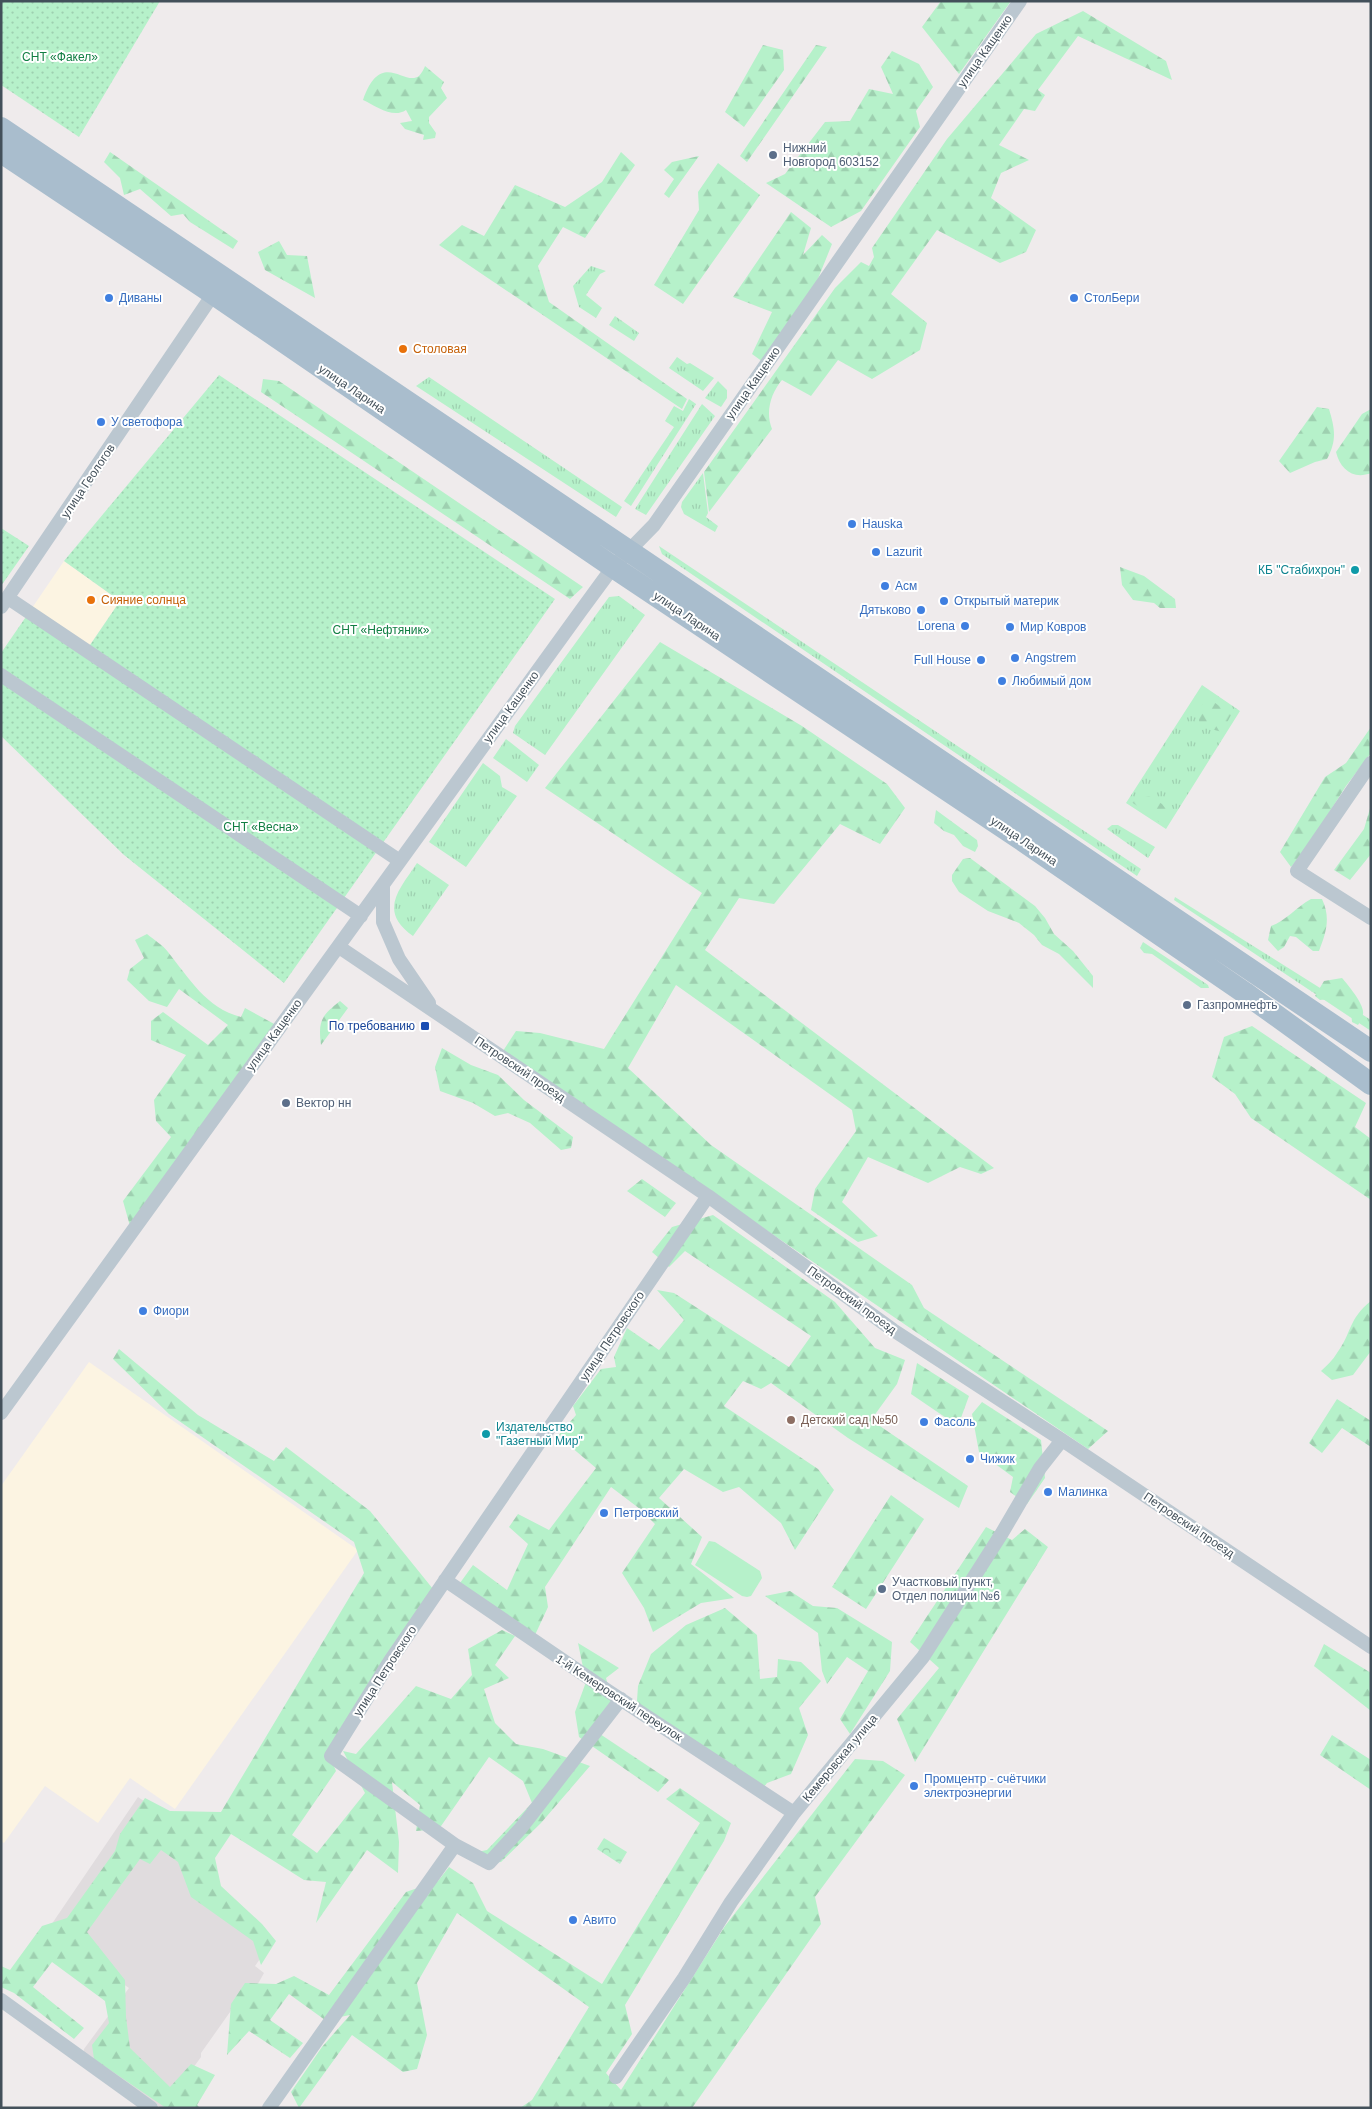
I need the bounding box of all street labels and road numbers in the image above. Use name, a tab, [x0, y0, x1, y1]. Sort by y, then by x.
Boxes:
street label: улица Кащенко	[955, 12, 1015, 90]
street label: улица Кащенко	[723, 344, 783, 422]
street label: улица Ларина	[316, 362, 388, 417]
street label: улица Геологов	[58, 441, 118, 521]
street label: улица Ларина	[651, 589, 723, 644]
street label: улица Кащенко	[480, 668, 542, 746]
street label: улица Ларина	[988, 814, 1060, 869]
street label: улица Кащенко	[243, 996, 305, 1074]
street label: Петровский проезд	[472, 1033, 568, 1105]
street label: Петровский проезд	[805, 1263, 899, 1337]
street label: улица Петровского	[577, 1288, 647, 1384]
street label: Петровский проезд	[1141, 1489, 1237, 1561]
street label: улица Петровского	[350, 1623, 420, 1719]
street label: 1-й Кемеровский переулок	[553, 1652, 686, 1745]
street label: Кемеровская улица	[800, 1711, 881, 1804]

